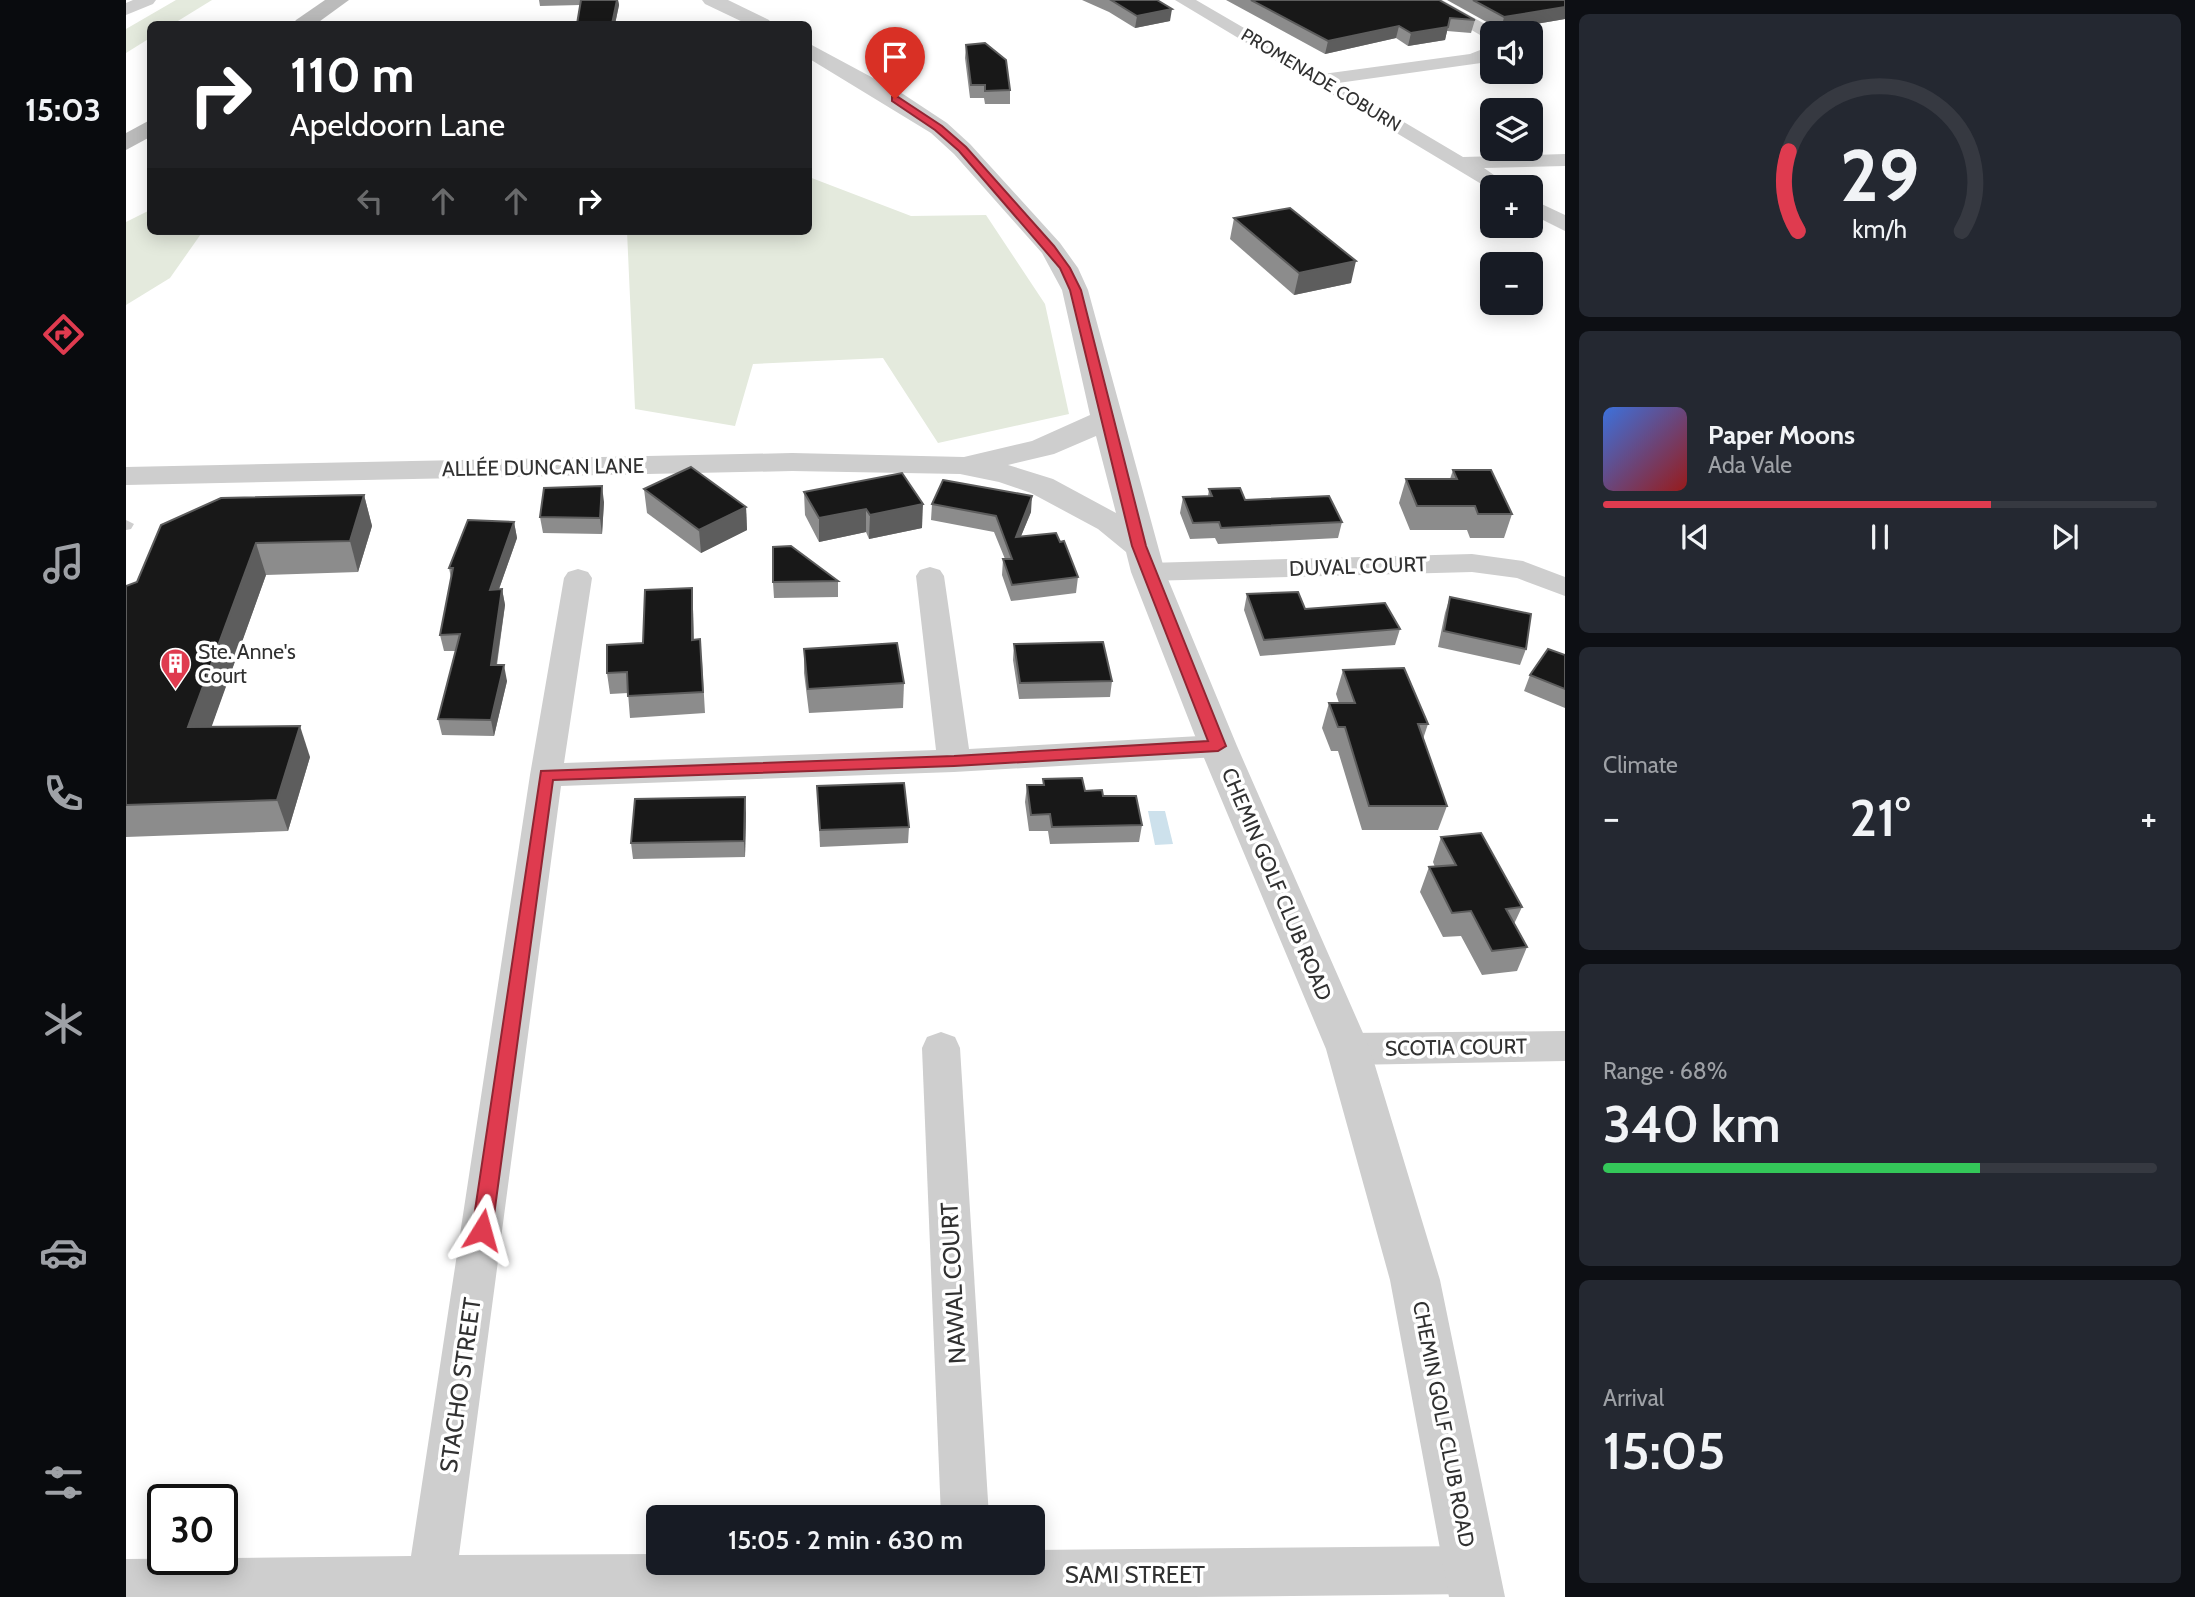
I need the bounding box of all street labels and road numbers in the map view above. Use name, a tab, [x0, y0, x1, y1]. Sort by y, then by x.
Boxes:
street label: PROMENADE COBURN	[1237, 24, 1405, 136]
street label: ALLÉE DUNCAN LANE	[442, 453, 644, 481]
street label: DUVAL COURT	[1289, 551, 1427, 581]
street label: CHEMIN GOLF CLUB ROAD	[1217, 764, 1337, 1004]
street label: SCOTIA COURT	[1385, 1033, 1527, 1061]
street label: NAWAL COURT	[934, 1201, 972, 1365]
street label: STACHO STREET	[433, 1295, 487, 1474]
street label: CHEMIN GOLF CLUB ROAD	[1408, 1299, 1480, 1549]
street label: SAMI STREET	[1065, 1560, 1205, 1589]

